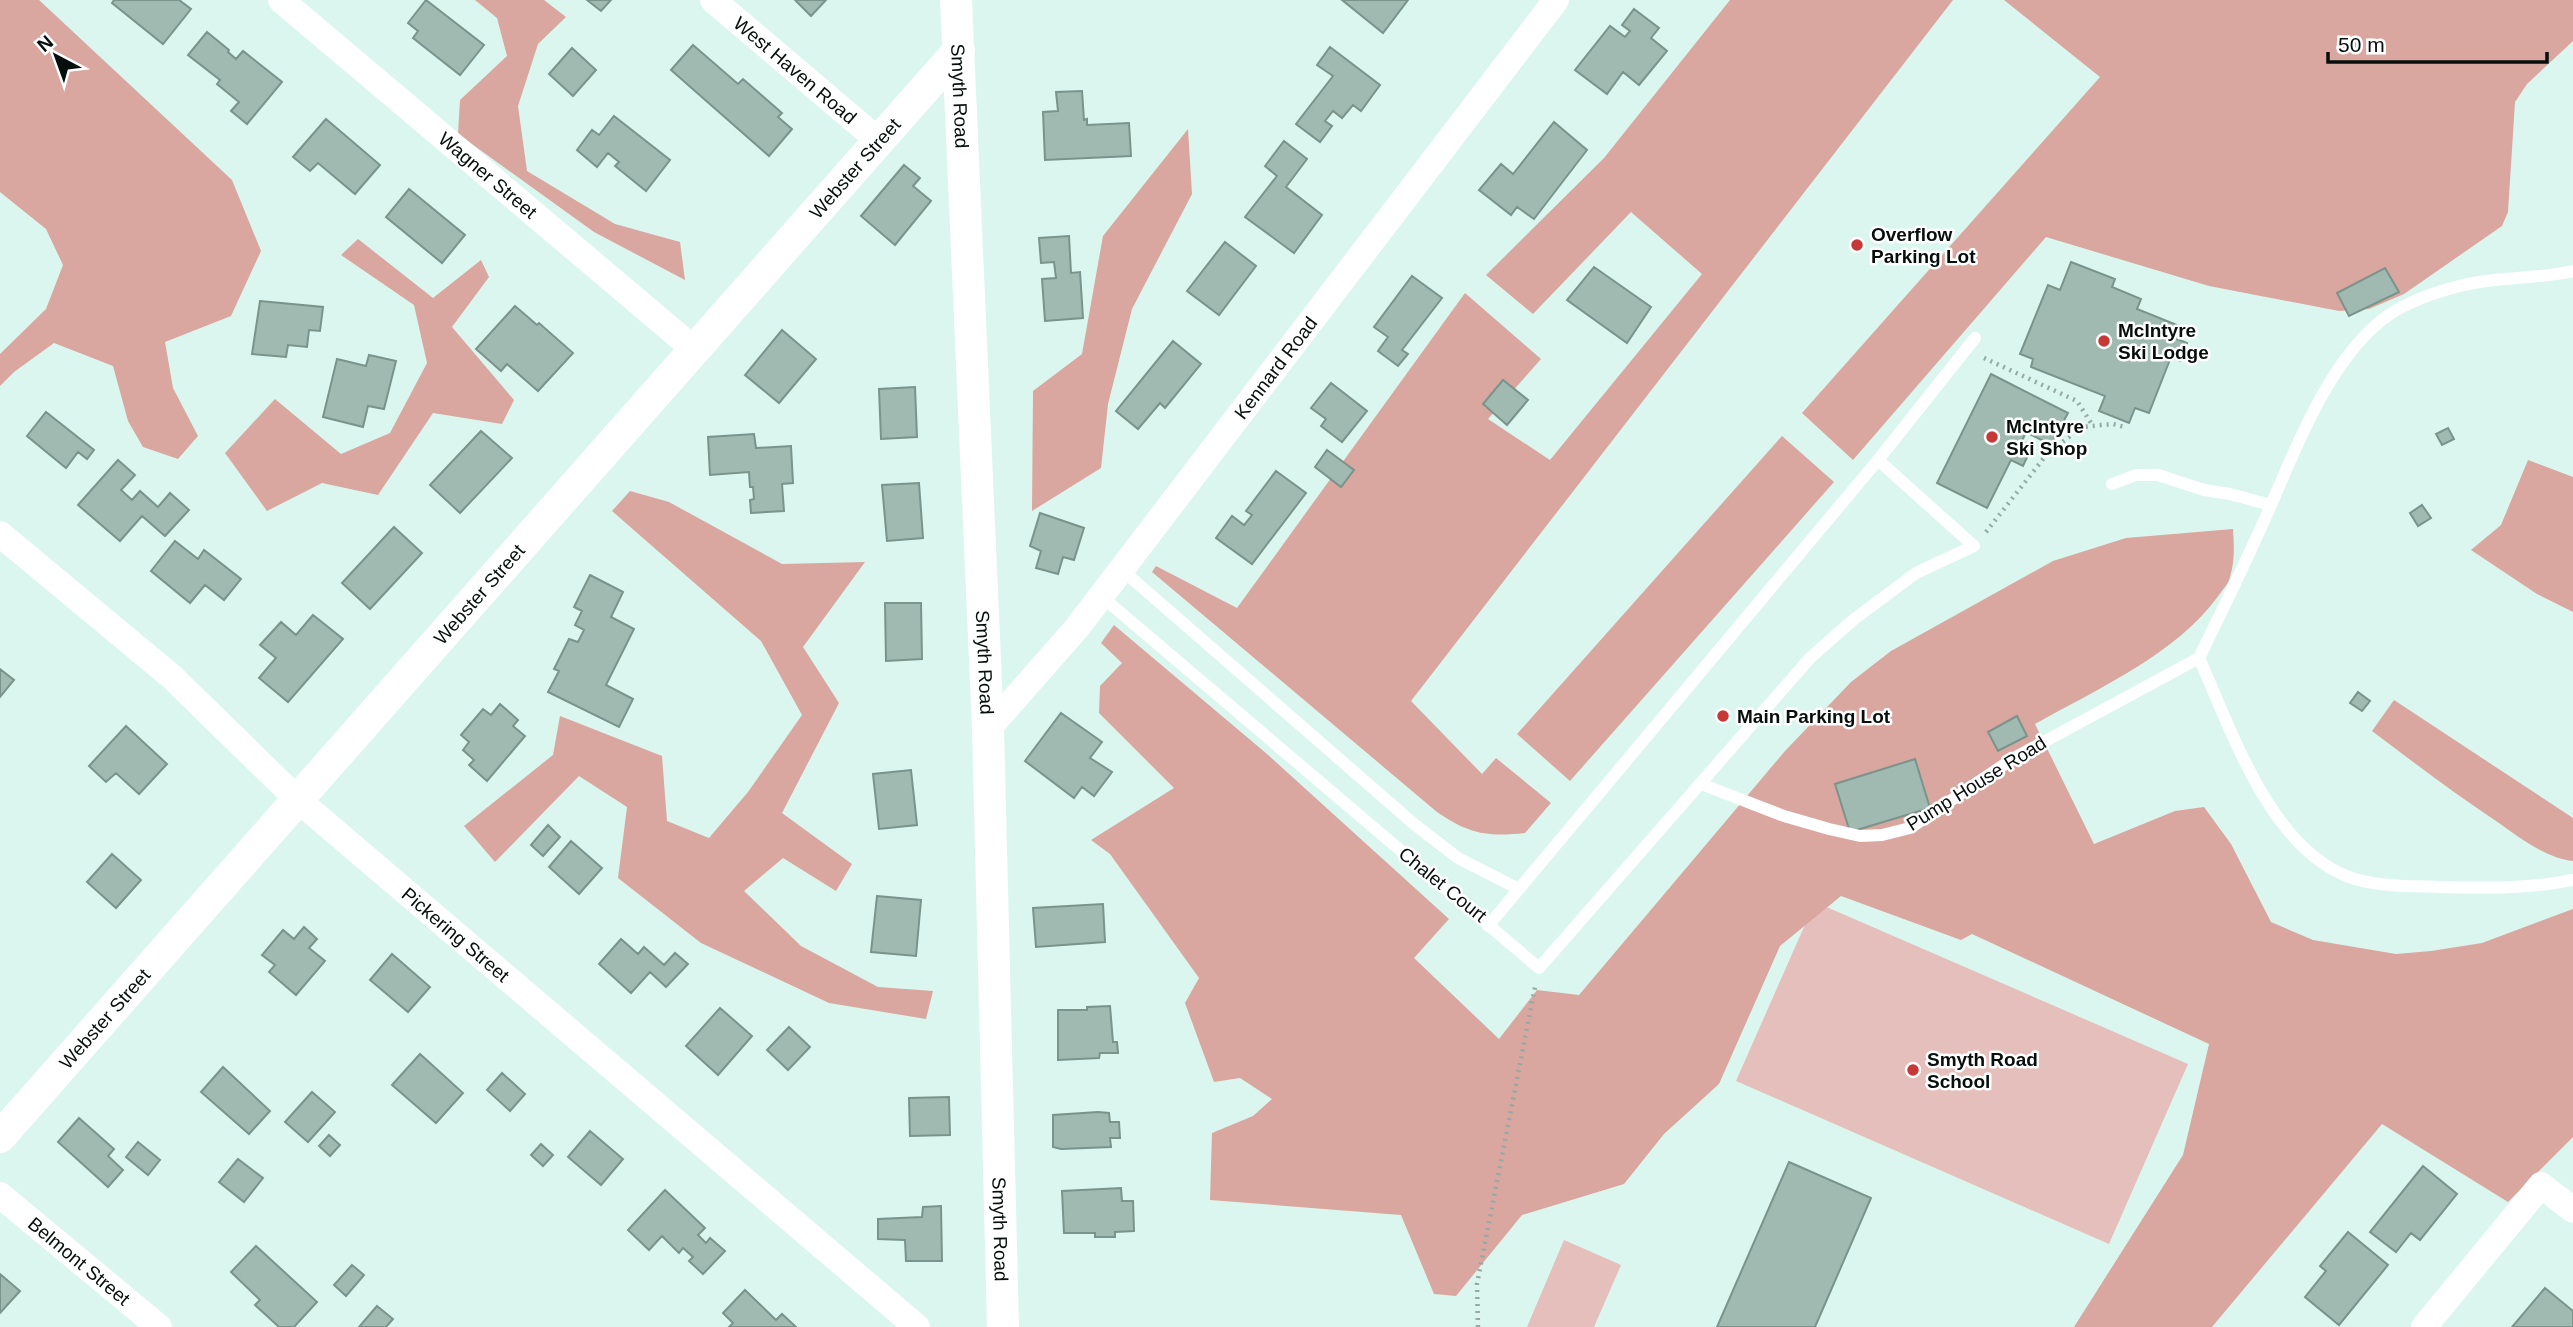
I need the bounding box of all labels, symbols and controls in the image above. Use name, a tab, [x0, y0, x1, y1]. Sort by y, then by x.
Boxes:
street label: West Haven Road	[730, 12, 860, 128]
north arrow	[21, 21, 91, 91]
scale bar	[2328, 21, 2547, 65]
text: N	[33, 31, 57, 56]
text: 50 m	[2338, 33, 2385, 56]
street label: Smyth Road	[947, 43, 972, 149]
street label: Webster Street	[805, 114, 905, 223]
street label: Wagner Street	[434, 128, 542, 223]
place label: Overflow Parking Lot	[1871, 224, 1976, 267]
marker: Overflow Parking Lot	[1849, 237, 1865, 253]
street label: Kennard Road	[1230, 313, 1321, 423]
place label: McIntyre Ski Lodge	[2118, 320, 2209, 363]
marker: McIntyre Ski Lodge	[2096, 333, 2112, 349]
place label: McIntyre Ski Shop	[2006, 416, 2087, 459]
marker: McIntyre Ski Shop	[1984, 429, 2000, 445]
street label: Webster Street	[430, 540, 530, 649]
street label: Smyth Road	[972, 610, 997, 715]
place label: Main Parking Lot	[1737, 706, 1891, 727]
marker: Main Parking Lot	[1715, 708, 1731, 724]
street label: Pump House Road	[1903, 732, 2050, 835]
street label: Chalet Court	[1395, 843, 1491, 927]
street label: Pickering Street	[398, 883, 514, 987]
street label: Webster Street	[55, 964, 155, 1073]
place label: Smyth Road School	[1927, 1049, 2038, 1092]
marker: Smyth Road School	[1905, 1062, 1921, 1078]
street label: Smyth Road	[988, 1177, 1012, 1282]
street label: Belmont Street	[24, 1213, 135, 1310]

